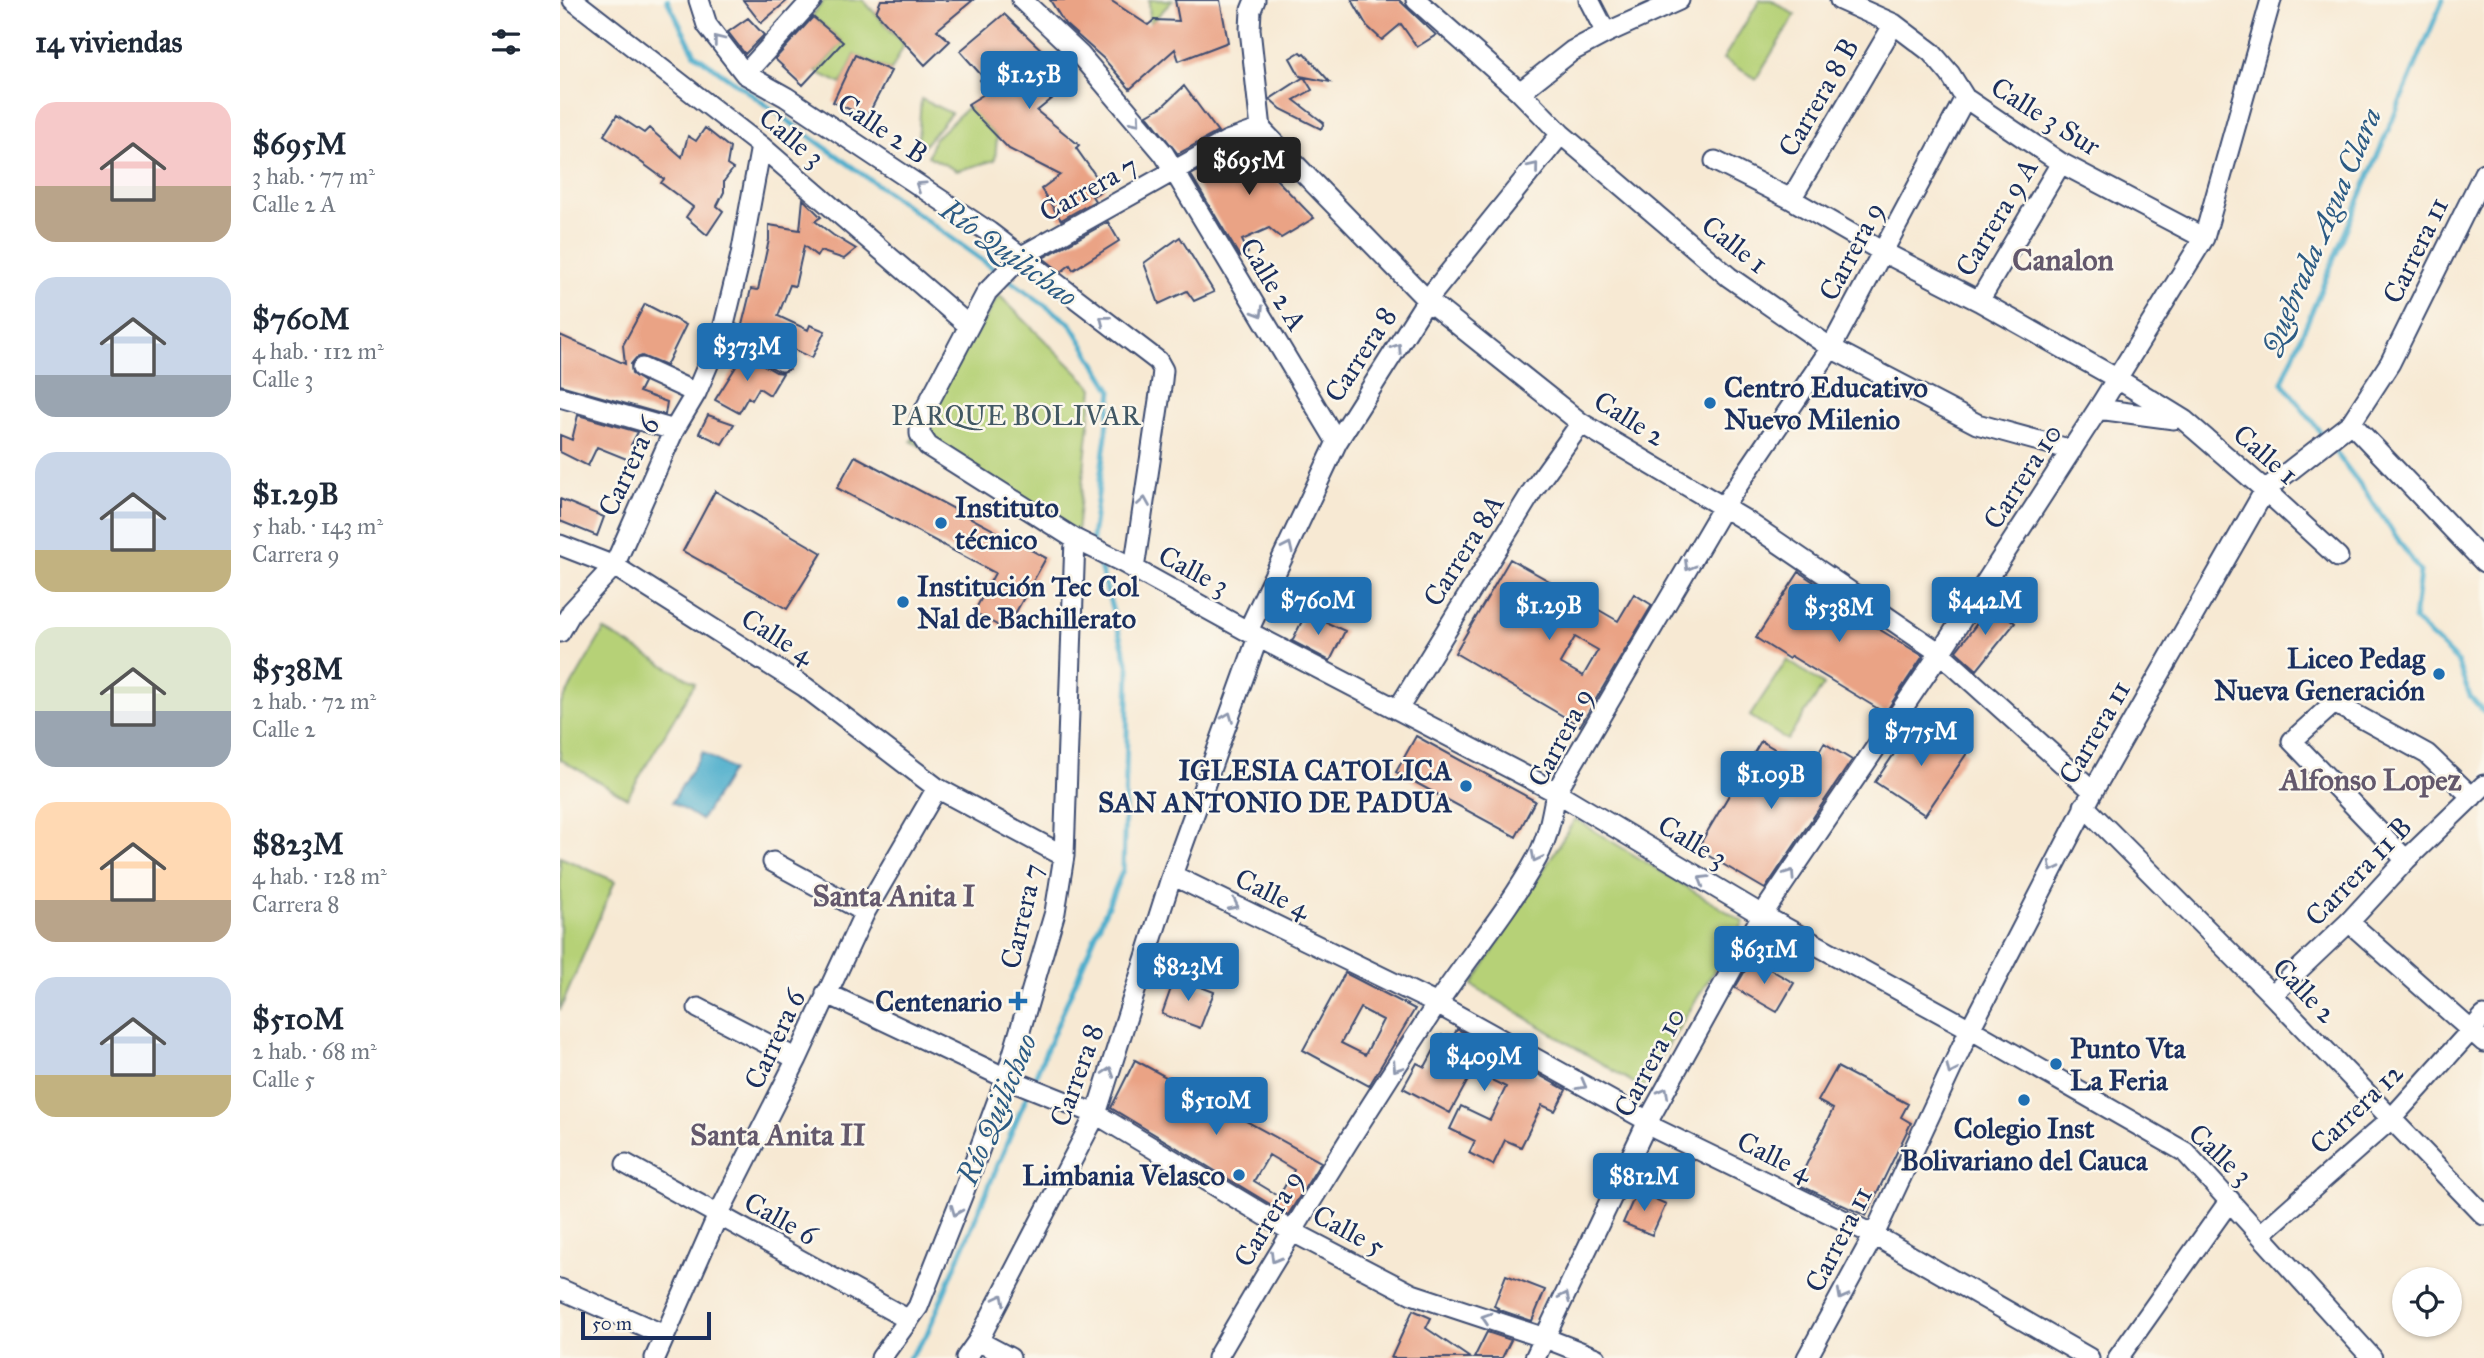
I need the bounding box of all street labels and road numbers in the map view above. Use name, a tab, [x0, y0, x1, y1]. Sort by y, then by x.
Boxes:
street label: Carrera 8 B	[1770, 32, 1866, 163]
street label: Calle 3 Sur	[1985, 69, 2107, 164]
street label: Calle 2 B	[831, 85, 935, 171]
street label: Calle 3	[752, 100, 832, 175]
street label: Carrera 7	[1033, 147, 1143, 230]
street label: Carrera 9 A	[1948, 152, 2045, 283]
street label: Carrera 11	[2375, 191, 2456, 309]
street label: Carrera 9	[1811, 196, 1892, 307]
street label: Calle 1	[1694, 208, 1775, 281]
street label: Calle 2 A	[1232, 231, 1315, 337]
street label: Carrera 8	[1317, 300, 1404, 409]
street label: Calle 2	[1588, 383, 1672, 454]
street label: Carrera 6	[590, 409, 667, 522]
street label: Carrera 10	[1975, 417, 2069, 536]
street label: Calle 1	[2226, 417, 2305, 492]
street label: Carrera 8A	[1415, 488, 1512, 613]
street label: Calle 3	[1153, 537, 1235, 603]
street label: Calle 4	[735, 601, 822, 673]
street label: Carrera 11	[2051, 674, 2138, 790]
street label: Carrera 9	[1520, 682, 1601, 793]
street label: Calle 3	[1652, 807, 1734, 876]
street label: Carrera 11 B	[2298, 809, 2419, 933]
street label: Carrera 7	[992, 860, 1051, 972]
street label: Calle 4	[1229, 860, 1317, 927]
street label: Calle 2	[2265, 950, 2344, 1031]
street label: Carrera 6	[736, 982, 813, 1095]
street label: Carrera 10	[1606, 1001, 1693, 1123]
street label: Carrera 8	[1042, 1019, 1111, 1131]
street label: Carrera 12	[2302, 1055, 2411, 1161]
street label: Calle 3	[2181, 1116, 2260, 1193]
street label: Calle 4	[1731, 1123, 1819, 1190]
street label: Carrera 9	[1226, 1163, 1311, 1273]
street label: Carrera 11	[1797, 1181, 1880, 1298]
street label: Calle 6	[738, 1184, 825, 1253]
street label: Calle 5	[1307, 1197, 1391, 1264]

